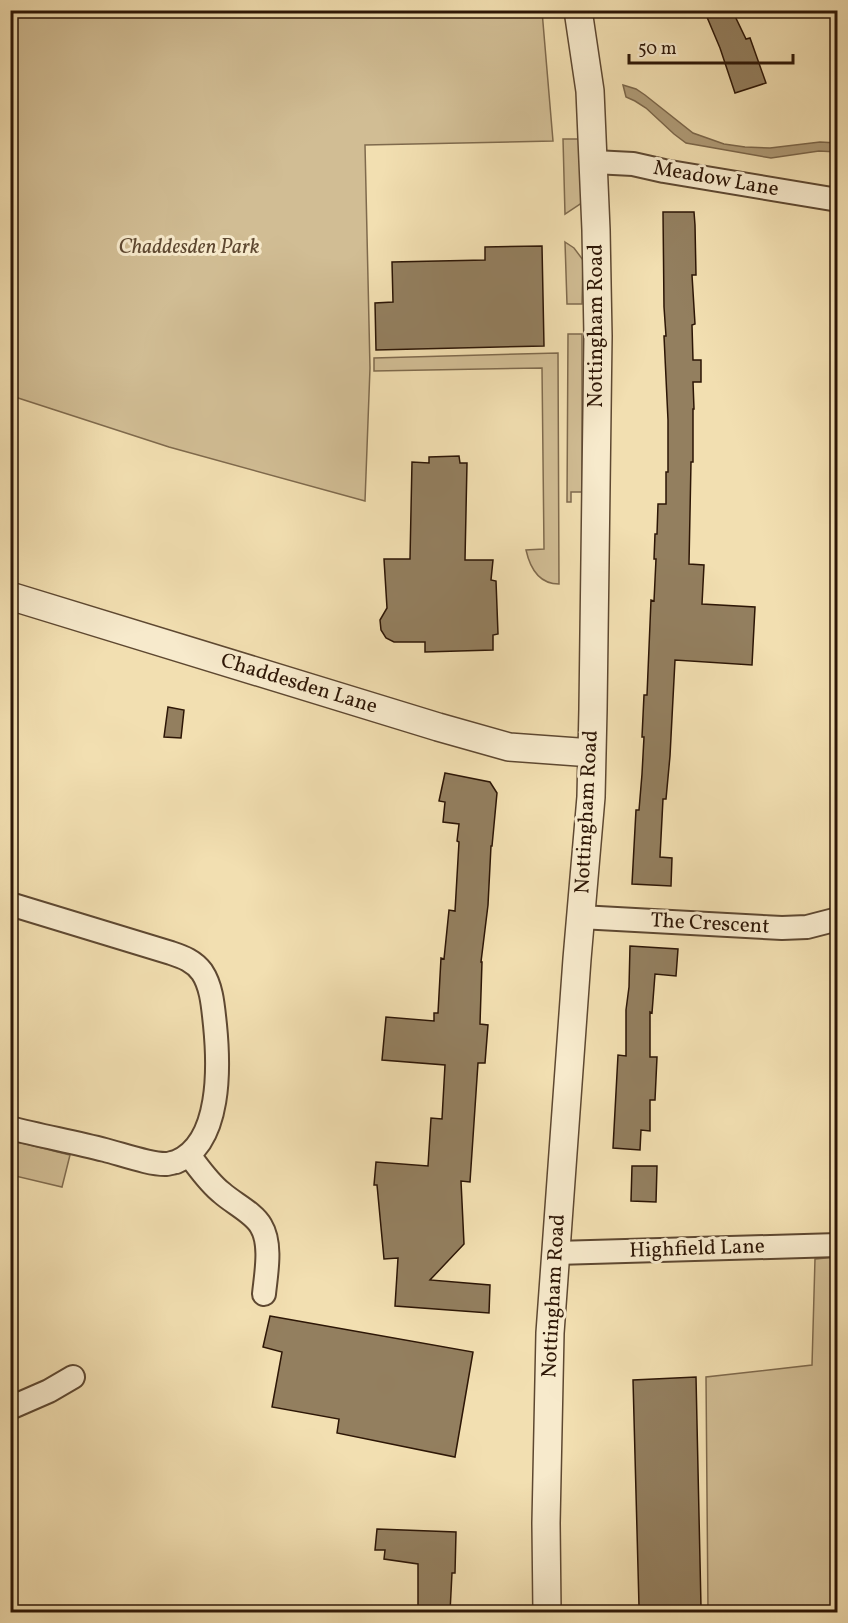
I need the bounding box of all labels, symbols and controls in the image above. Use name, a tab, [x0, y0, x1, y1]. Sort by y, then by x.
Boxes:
scale bar	[629, 27, 792, 65]
text: 50 m	[638, 37, 677, 62]
street label: Meadow Lane	[651, 154, 781, 204]
park label: Chaddesden Park	[119, 233, 260, 262]
street label: Nottingham Road	[582, 244, 611, 408]
street label: Chaddesden Lane	[217, 646, 381, 722]
street label: Nottingham Road	[568, 729, 606, 895]
street label: The Crescent	[650, 906, 770, 942]
street label: Nottingham Road	[535, 1213, 573, 1379]
street label: Highfield Lane	[629, 1232, 765, 1266]

